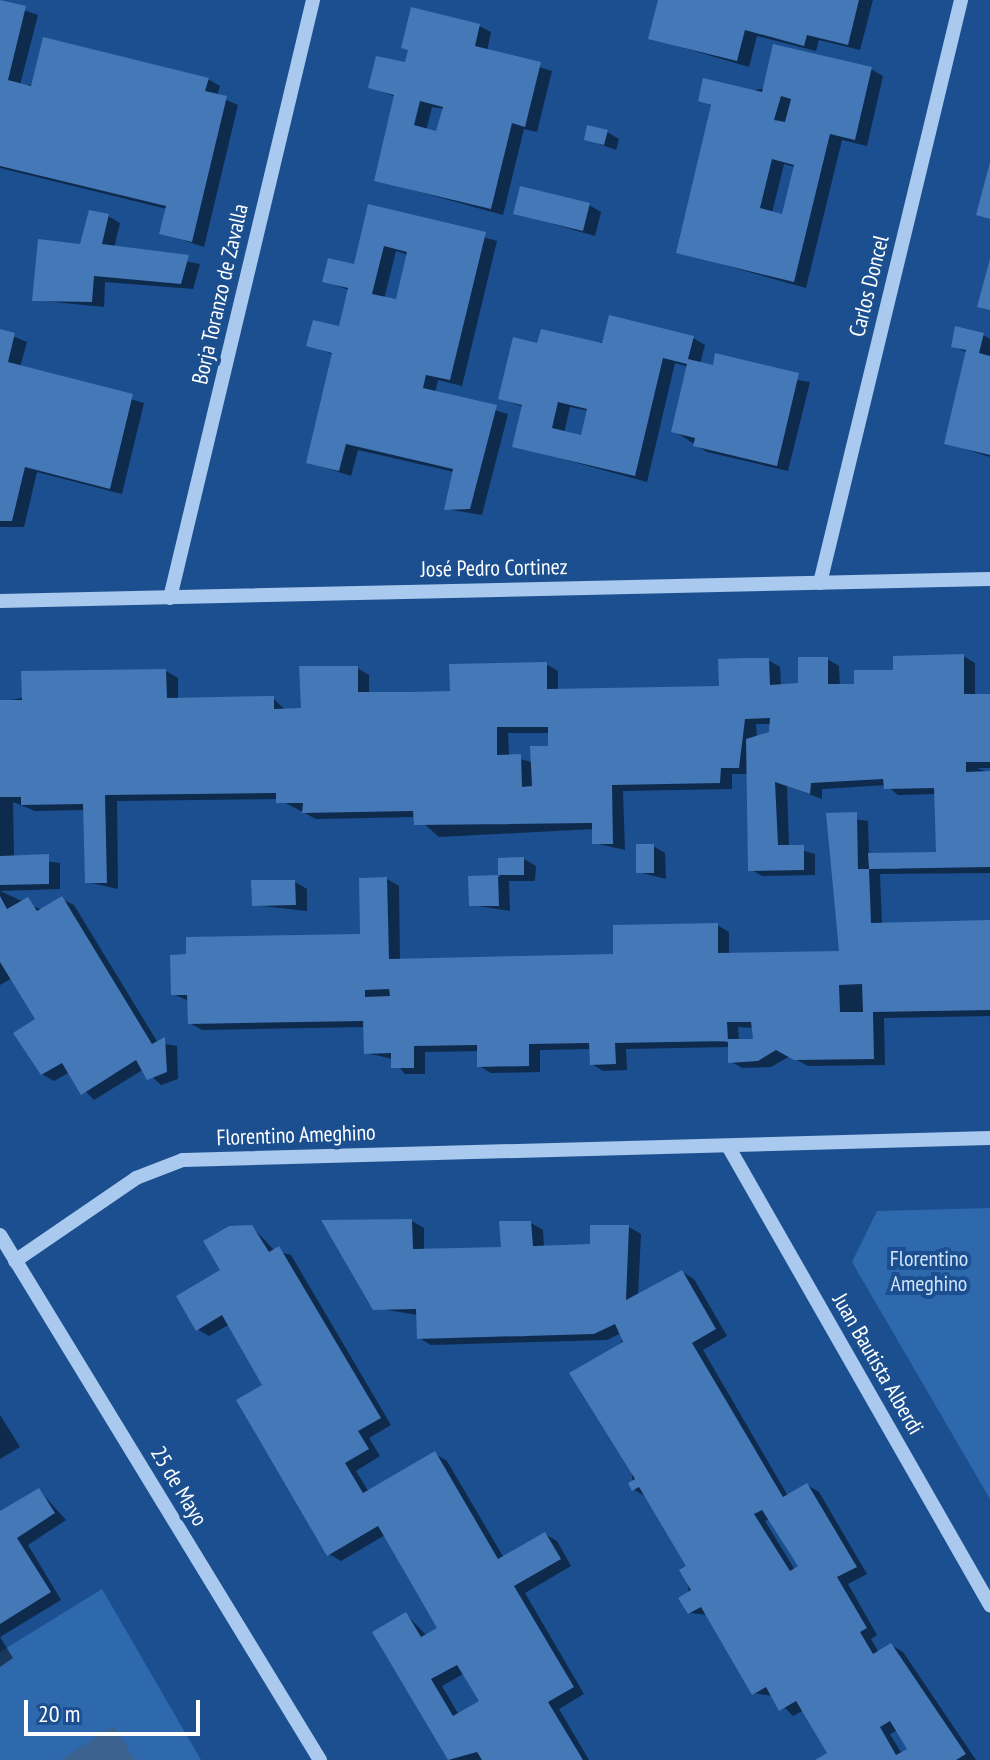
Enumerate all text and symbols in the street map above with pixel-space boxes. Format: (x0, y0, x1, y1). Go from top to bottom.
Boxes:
street label: Borja Toranzo de Zavalla (186, 201, 254, 387)
street label: Carlos Doncel (844, 232, 894, 340)
street label: José Pedro Cortinez (420, 554, 568, 582)
street label: Florentino Ameghino (216, 1119, 376, 1151)
park label: Florentino Ameghino (890, 1245, 968, 1296)
street label: Juan Bautista Alberdi (827, 1289, 929, 1439)
street label: 25 de Mayo (145, 1441, 213, 1531)
scale bar (28, 1684, 204, 1734)
text: 20 m (38, 1698, 80, 1729)

